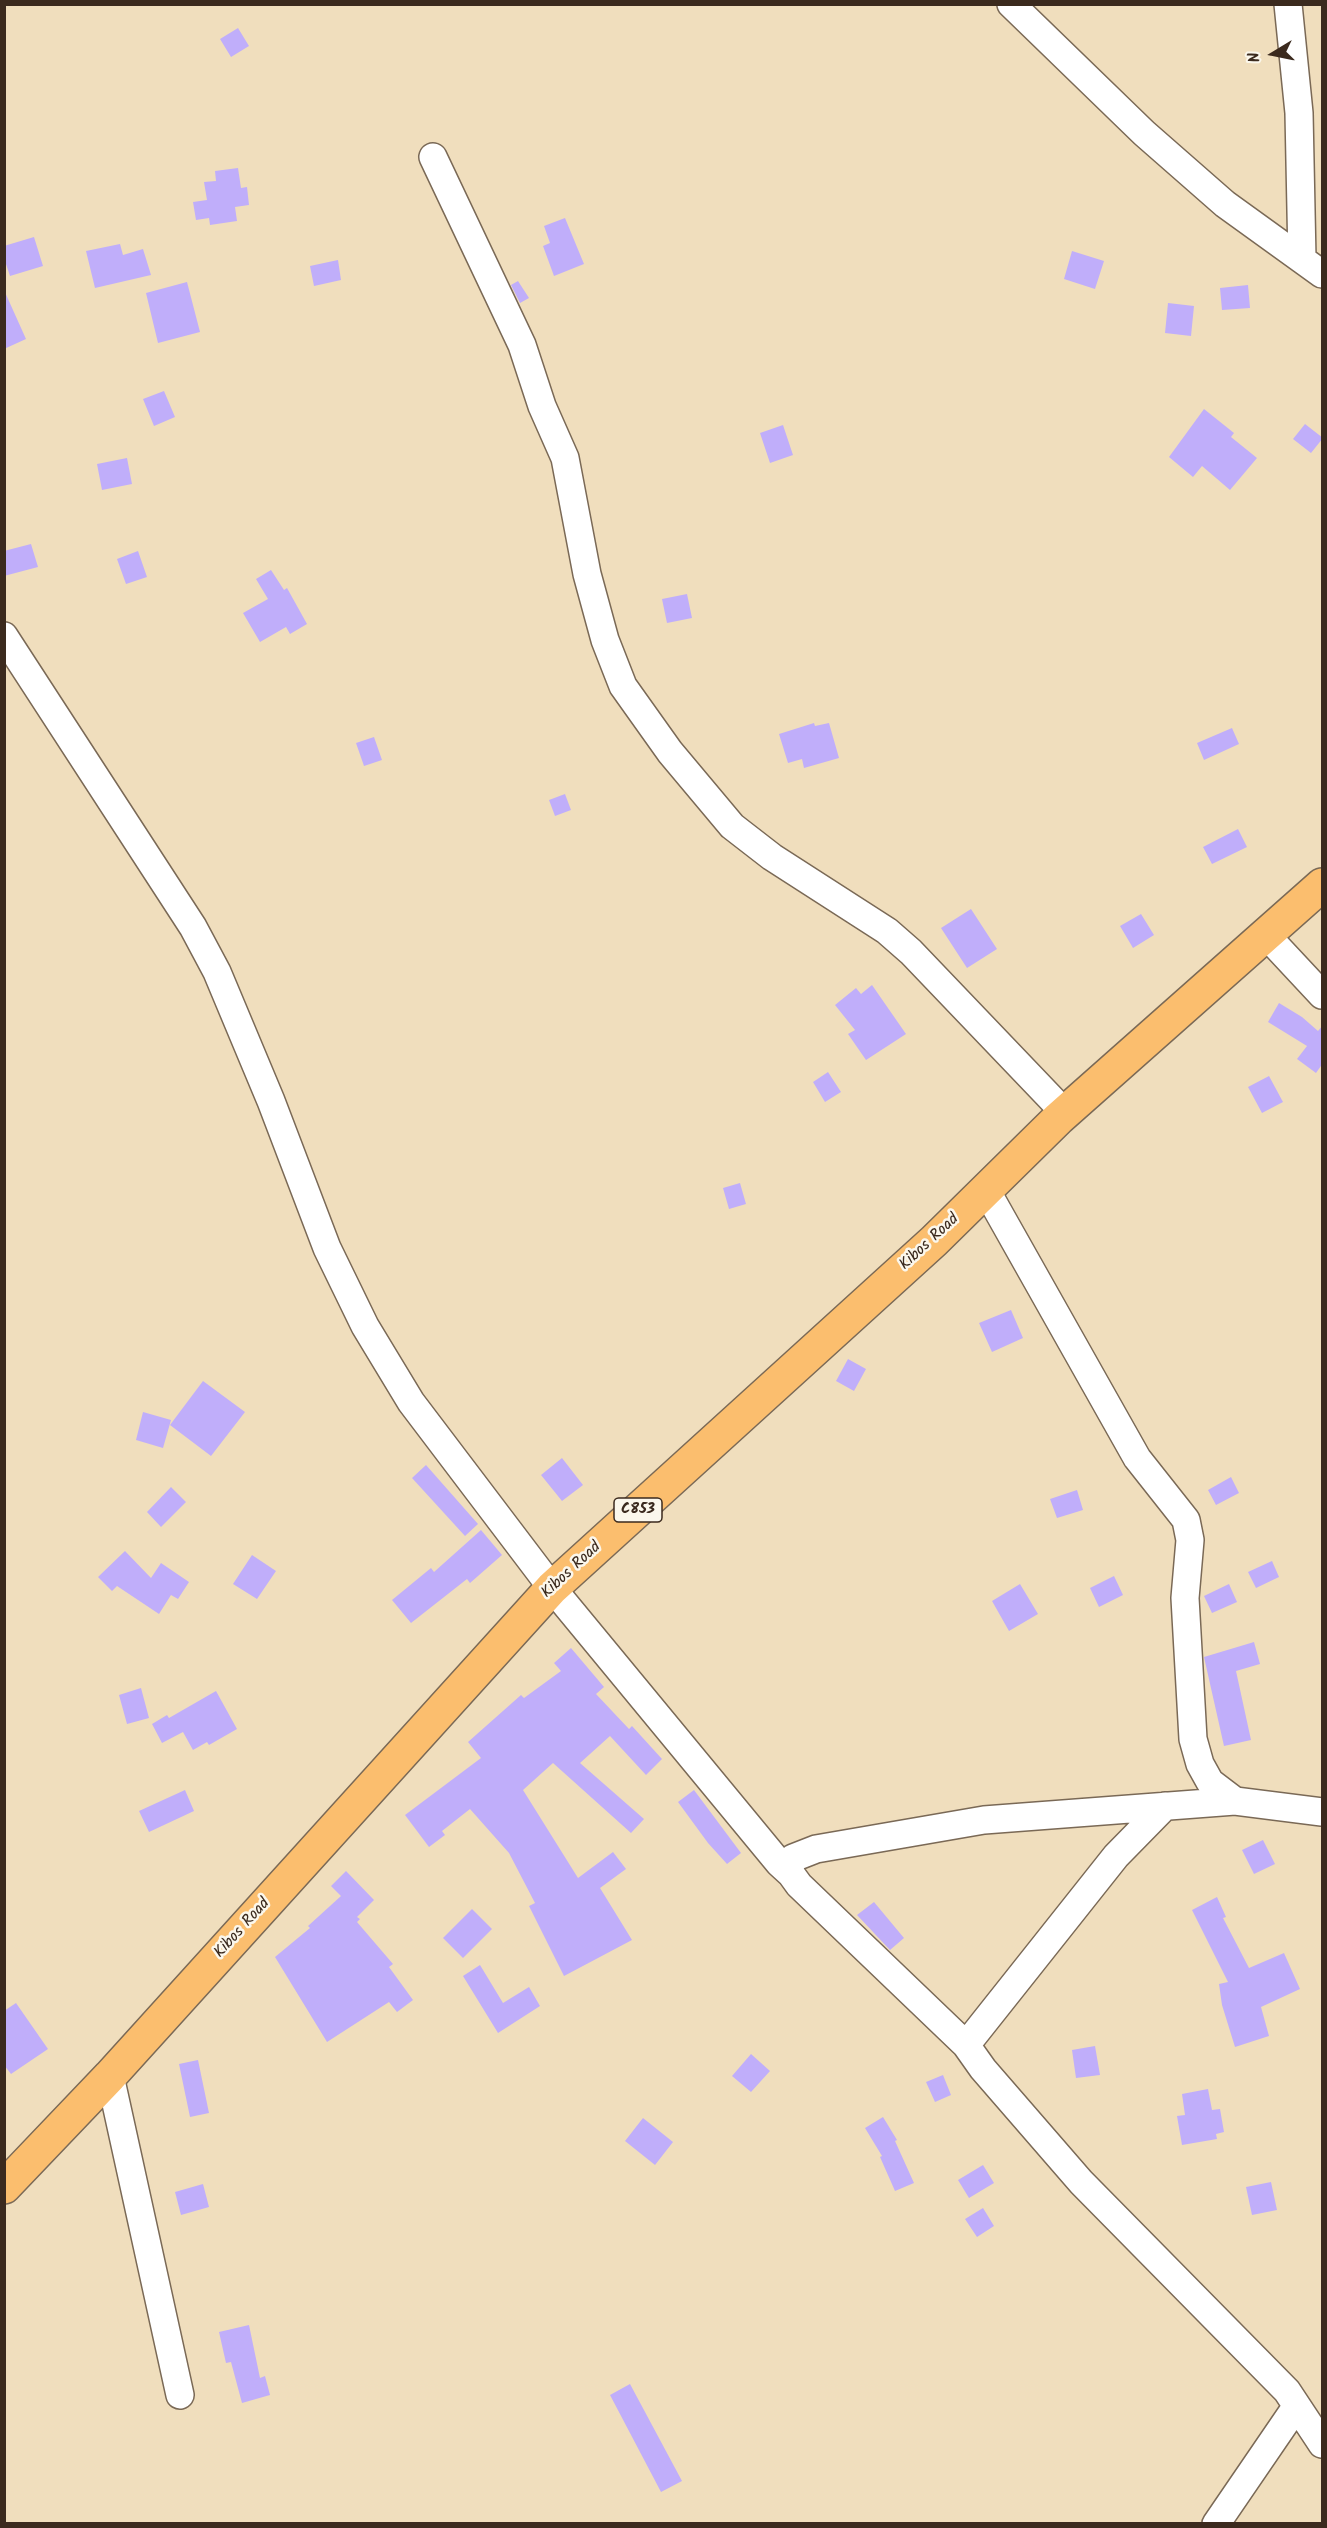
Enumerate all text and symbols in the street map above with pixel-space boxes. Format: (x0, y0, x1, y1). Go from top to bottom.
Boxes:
north arrow (1243, 24, 1303, 84)
text: N (1242, 50, 1268, 64)
street label: Kibos Road (896, 1211, 964, 1275)
road number: C853 (614, 1498, 662, 1522)
street label: Kibos Road (538, 1539, 606, 1603)
street label: Kibos Road (211, 1895, 275, 1963)

